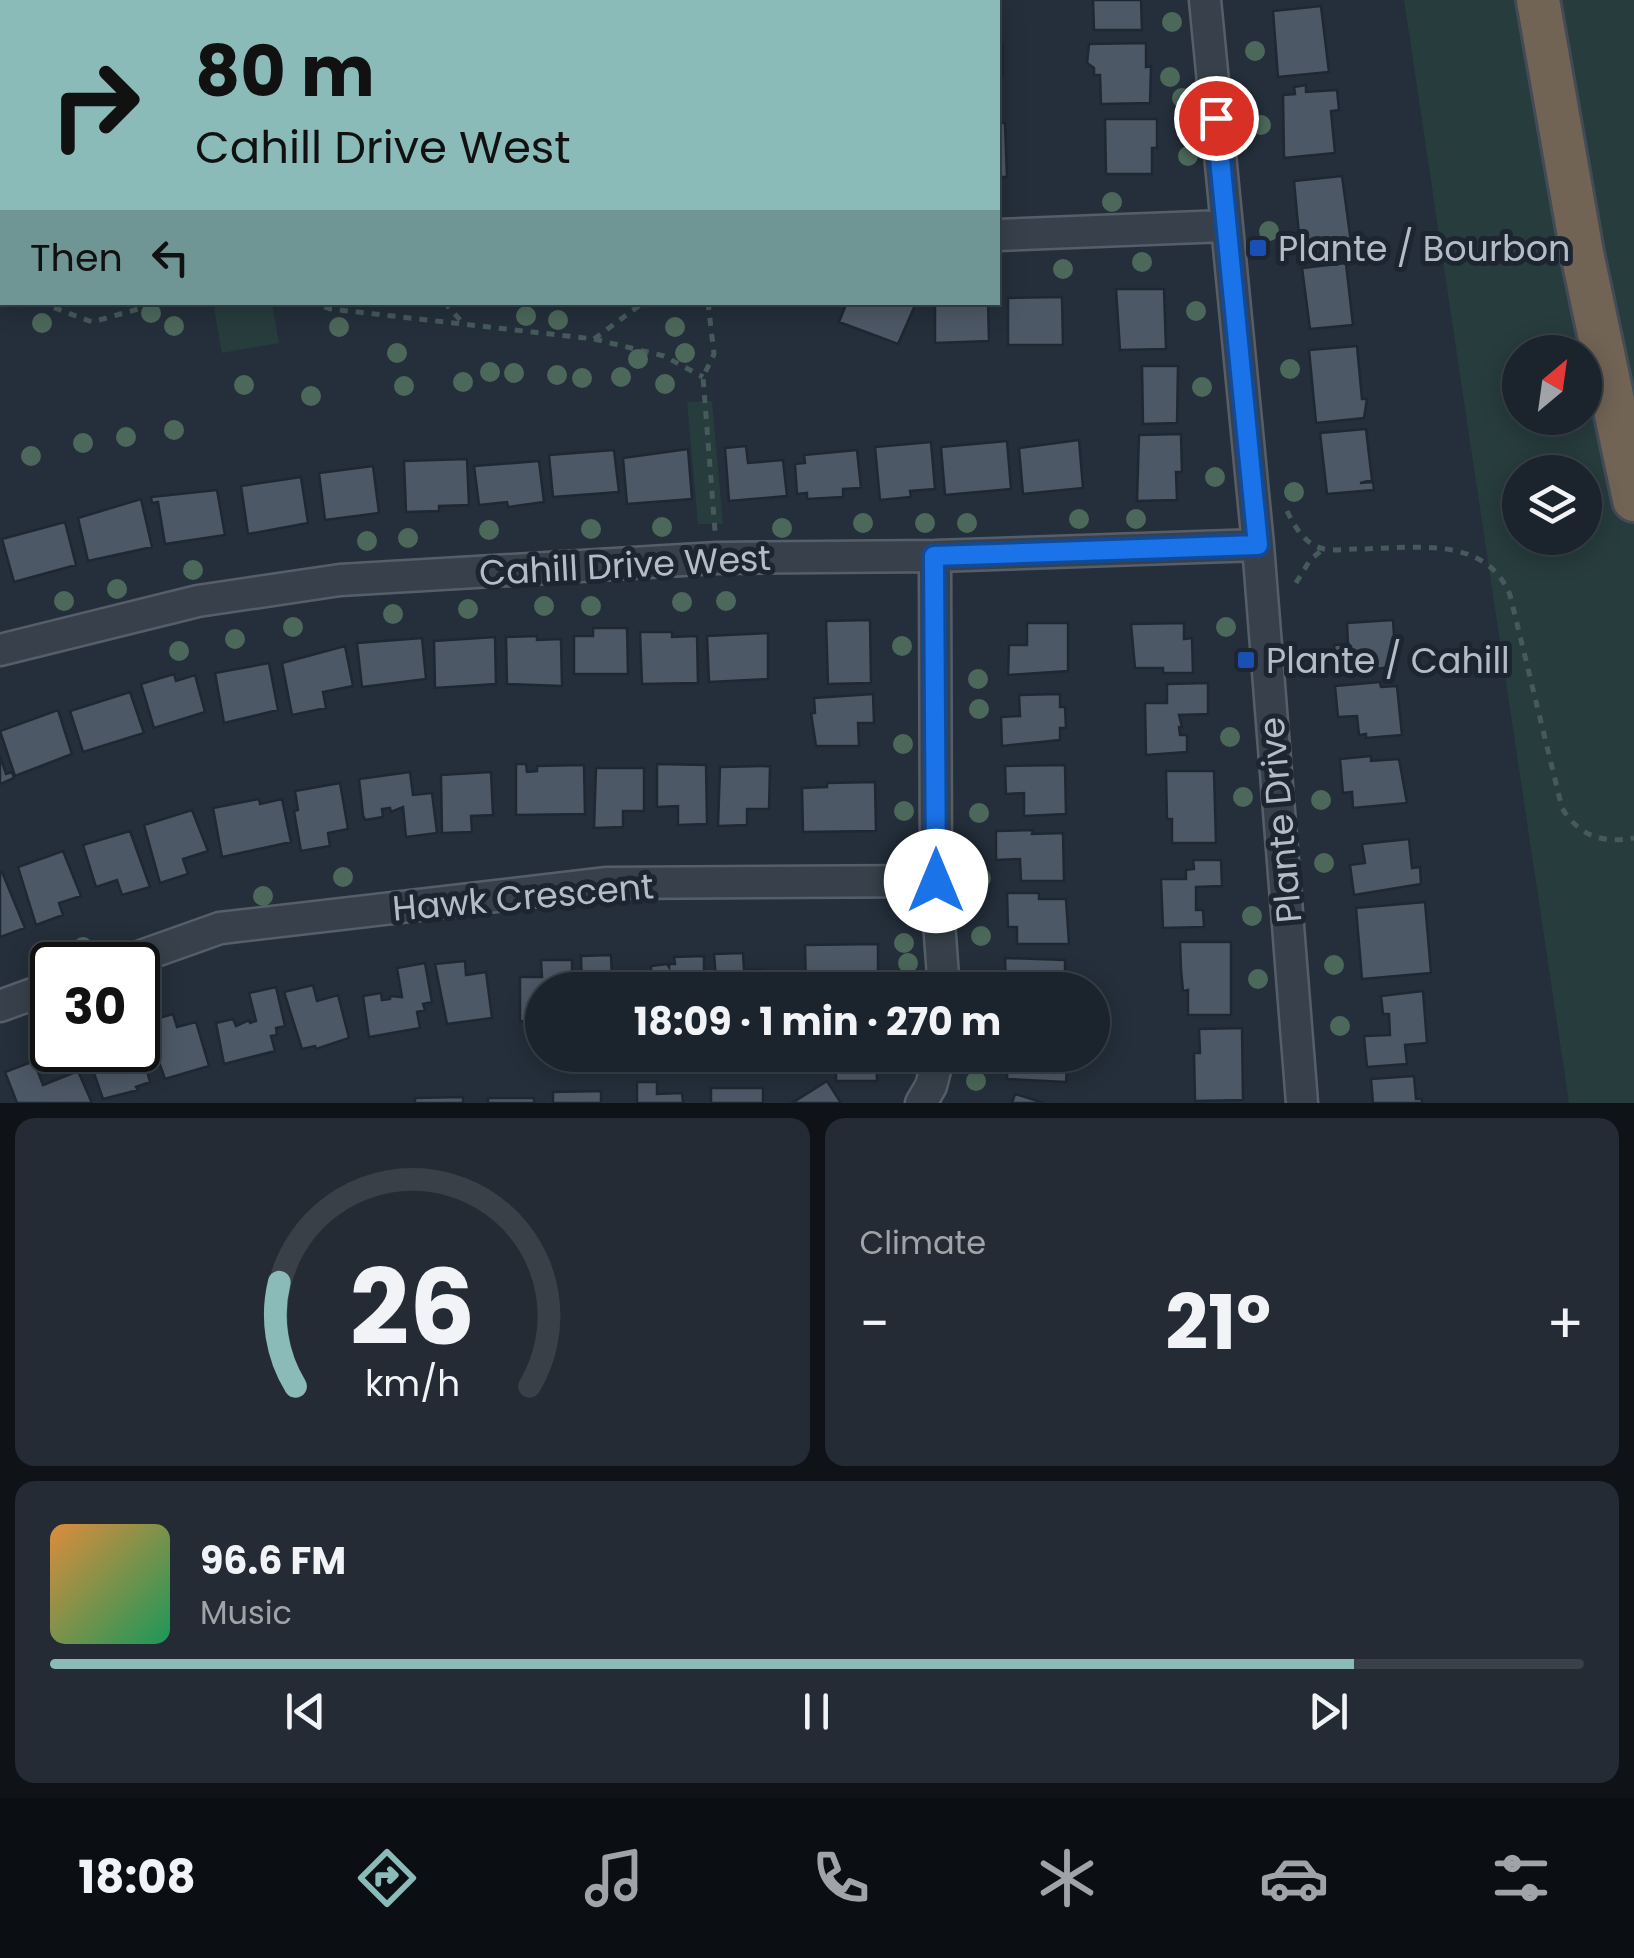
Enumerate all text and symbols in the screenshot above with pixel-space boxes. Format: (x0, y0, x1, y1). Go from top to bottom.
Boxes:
text: 80 m (195, 22, 375, 121)
icon: right (30, 40, 160, 170)
pin (1174, 76, 1259, 161)
icon: arrive (1189, 91, 1244, 146)
text: Cahill Drive West (195, 116, 571, 179)
place label: Plante / Bourbon (1278, 224, 1571, 273)
icon: left (143, 230, 198, 285)
text: Then (30, 231, 123, 284)
marker: Plante / Bourbon (1247, 237, 1269, 259)
north arrow (1502, 335, 1602, 435)
map controls (1502, 335, 1602, 555)
button: layers (1502, 455, 1602, 555)
street label: Cahill Drive West (478, 533, 772, 597)
place label: Plante / Cahill (1266, 636, 1510, 685)
marker: Plante / Cahill (1235, 649, 1257, 671)
street label: Plante Drive (1247, 715, 1313, 925)
position arrow (884, 829, 988, 933)
street label: Hawk Crescent (390, 861, 656, 933)
speed limit sign: 30 (30, 942, 160, 1072)
text: 18:09 · 1 min · 270 m (634, 995, 1001, 1048)
text: Climate (860, 1220, 986, 1265)
text: 26 (349, 1235, 475, 1380)
text: 21° (1165, 1270, 1271, 1375)
text: − (860, 1285, 890, 1362)
text: + (1546, 1285, 1584, 1362)
text: km/h (365, 1358, 460, 1409)
text: 96.6 FM (200, 1534, 346, 1587)
text: Music (200, 1590, 292, 1635)
icon: previous (278, 1684, 333, 1739)
icon: pause (789, 1684, 844, 1739)
icon: next (1301, 1684, 1356, 1739)
icon: directions (352, 1843, 422, 1913)
icon: music (579, 1843, 649, 1913)
icon: phone (806, 1843, 876, 1913)
icon: climate (1032, 1843, 1102, 1913)
icon: car (1259, 1843, 1329, 1913)
icon: filters (1486, 1843, 1556, 1913)
text: 18:08 (78, 1846, 196, 1909)

